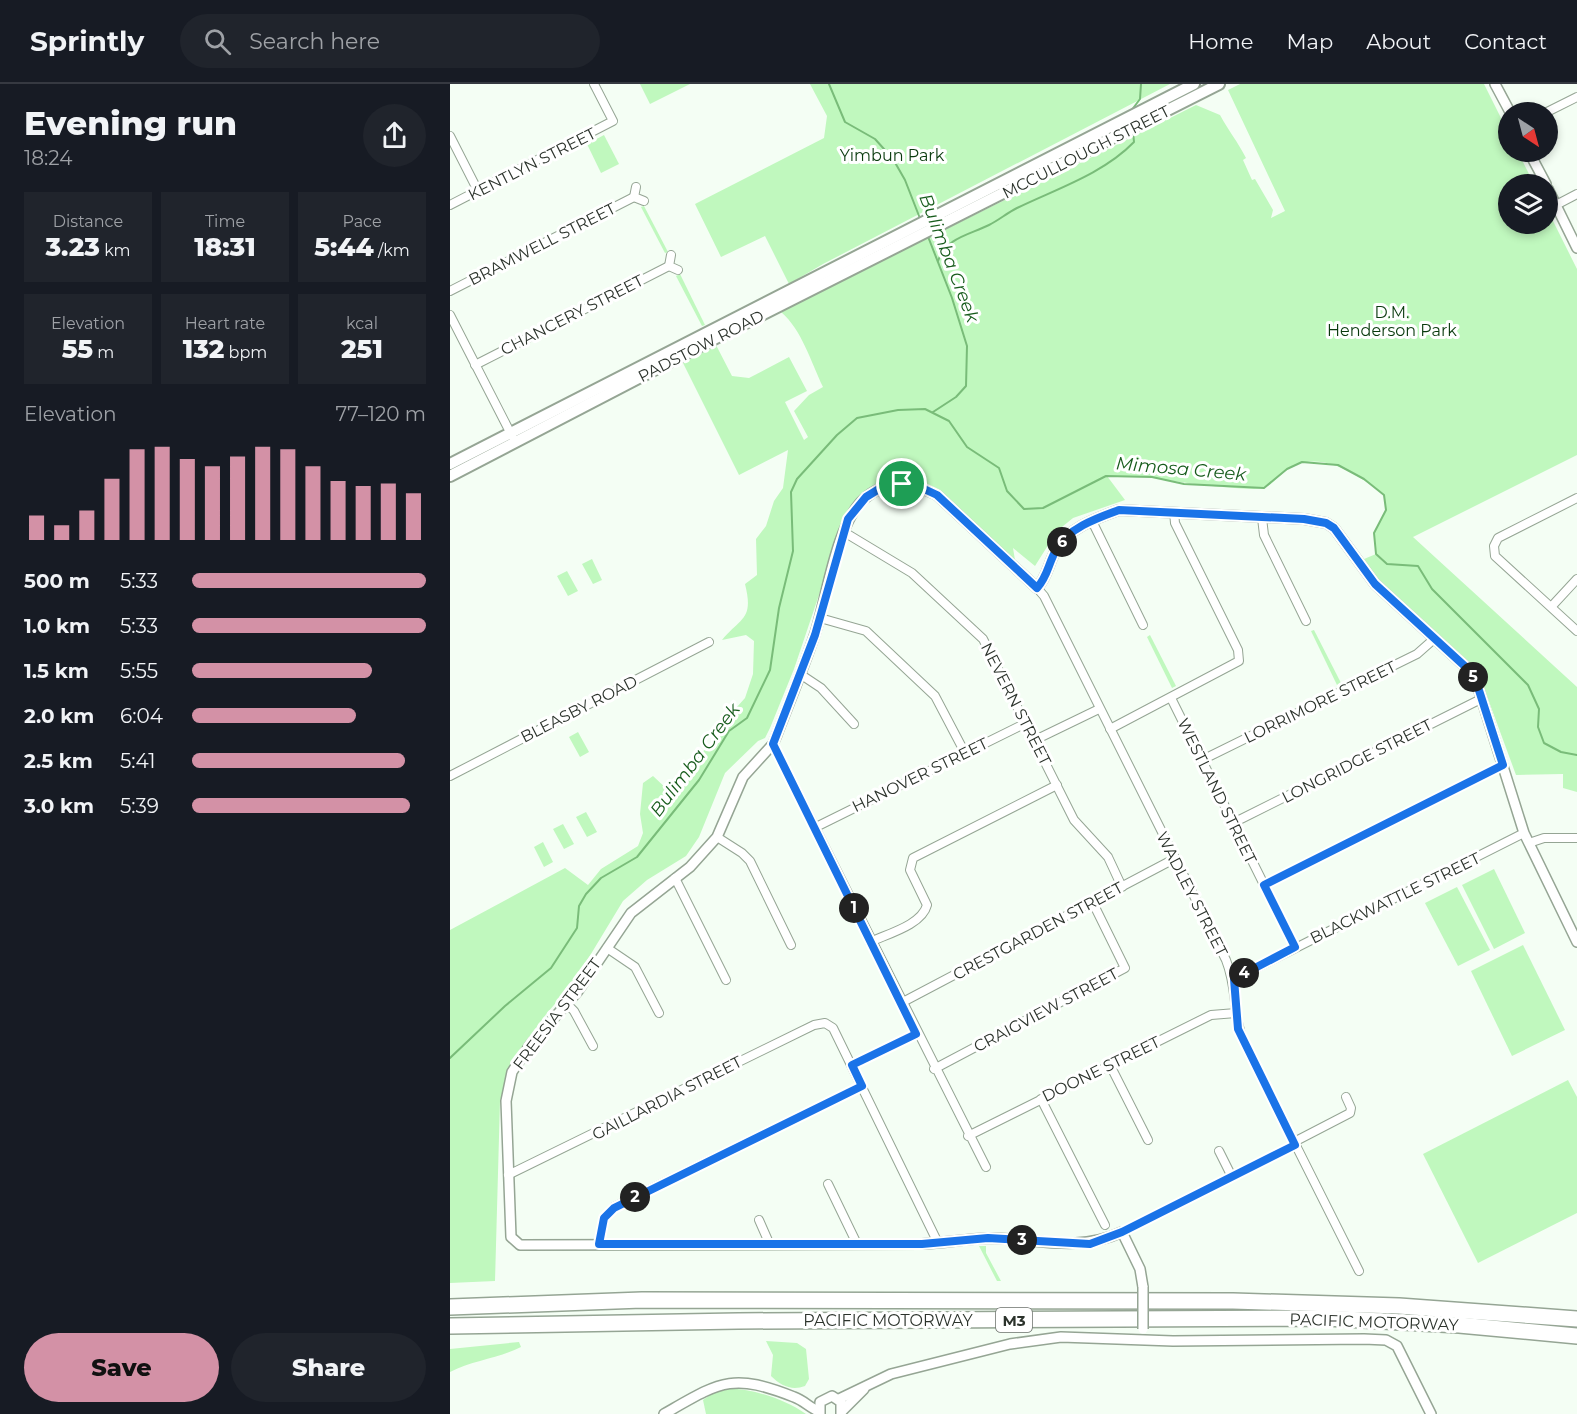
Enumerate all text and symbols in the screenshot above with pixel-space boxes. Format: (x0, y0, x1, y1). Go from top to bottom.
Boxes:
search box (180, 14, 600, 68)
text: Sprintly (30, 24, 144, 58)
icon: search (201, 25, 234, 58)
text: Search here (249, 28, 380, 55)
text: Home (1188, 29, 1253, 54)
text: Map (1286, 29, 1333, 54)
text: About (1366, 29, 1431, 54)
text: Contact (1464, 29, 1547, 54)
street label: MCCULLOUGH STREET (999, 101, 1174, 203)
north arrow (1498, 102, 1558, 162)
map controls (1498, 102, 1558, 234)
text: Evening run (24, 103, 237, 143)
button: share (363, 104, 426, 167)
street label: KENTLYN STREET (465, 123, 600, 204)
text: 18:24 (24, 146, 72, 170)
park label: Yimbun Park (840, 146, 945, 165)
button: layers (1498, 174, 1558, 234)
water label: Bulimba Creek (914, 191, 984, 327)
street label: BRAMWELL STREET (465, 198, 619, 289)
text: Distance (53, 212, 123, 231)
text: Time (205, 212, 245, 231)
text: Pace (342, 212, 382, 231)
text: 3.23 (45, 231, 100, 263)
text: 18:31 (194, 231, 256, 263)
text: 5:44 (314, 231, 374, 263)
text: km (100, 241, 131, 260)
text: /km (374, 241, 410, 260)
street label: CHANCERY STREET (497, 270, 647, 359)
park label: D.M. Henderson Park (1327, 303, 1457, 340)
street label: PADSTOW ROAD (635, 306, 767, 386)
text: Elevation (51, 314, 125, 333)
text: Heart rate (185, 314, 265, 333)
text: kcal (346, 314, 378, 333)
text: 55 (62, 333, 93, 365)
text: 132 (183, 333, 224, 365)
text: 251 (341, 333, 383, 365)
text: m (93, 343, 114, 362)
text: bpm (224, 343, 267, 362)
text: Elevation (24, 402, 116, 426)
text: 77–120 m (336, 402, 426, 426)
water label: Mimosa Creek (1115, 452, 1248, 486)
pin (876, 458, 927, 509)
icon: arrive (885, 467, 918, 500)
pin: 6 (1047, 527, 1077, 557)
text: 6 (1057, 532, 1067, 551)
text: 500 m (24, 569, 90, 593)
text: 5:33 (120, 569, 158, 593)
text: 1.0 km (24, 614, 90, 638)
text: 5:33 (120, 614, 158, 638)
street label: NEVERN STREET (977, 640, 1055, 769)
street label: LORRIMORE STREET (1241, 657, 1400, 747)
text: 1.5 km (24, 659, 89, 683)
text: 5:55 (120, 659, 158, 683)
pin: 5 (1458, 662, 1488, 692)
text: 5 (1468, 667, 1478, 686)
street label: BLEASBY ROAD (517, 671, 641, 747)
water label: Bulimba Creek (645, 698, 745, 821)
text: 2.0 km (24, 704, 94, 728)
text: 6:04 (120, 704, 163, 728)
street label: WESTLAND STREET (1174, 715, 1261, 868)
street label: LONGRIDGE STREET (1279, 715, 1436, 807)
street label: HANOVER STREET (849, 733, 992, 816)
text: 2.5 km (24, 749, 93, 773)
text: 5:41 (120, 749, 156, 773)
text: 3.0 km (24, 794, 94, 818)
text: 5:39 (120, 794, 159, 818)
street label: WADLEY STREET (1152, 829, 1232, 960)
street label: BLACKWATTLE STREET (1307, 848, 1484, 947)
street label: CRESTGARDEN STREET (950, 878, 1127, 984)
pin: 1 (839, 893, 869, 923)
text: 1 (851, 898, 857, 917)
street label: FREESIA STREET (509, 954, 606, 1073)
pin: 4 (1229, 958, 1259, 988)
street label: CRAIGVIEW STREET (971, 963, 1122, 1056)
text: 4 (1238, 963, 1250, 982)
street label: DOONE STREET (1039, 1032, 1164, 1106)
street label: GAILLARDIA STREET (589, 1052, 746, 1144)
pin: 2 (620, 1182, 650, 1212)
text: 2 (630, 1187, 640, 1206)
pin: 3 (1007, 1225, 1037, 1255)
text: 3 (1017, 1230, 1027, 1249)
road number: M3 (996, 1308, 1032, 1332)
street label: PACIFIC MOTORWAY (1289, 1310, 1460, 1334)
street label: PACIFIC MOTORWAY (803, 1311, 974, 1330)
button: Save (24, 1333, 219, 1402)
button: Share (231, 1333, 426, 1402)

